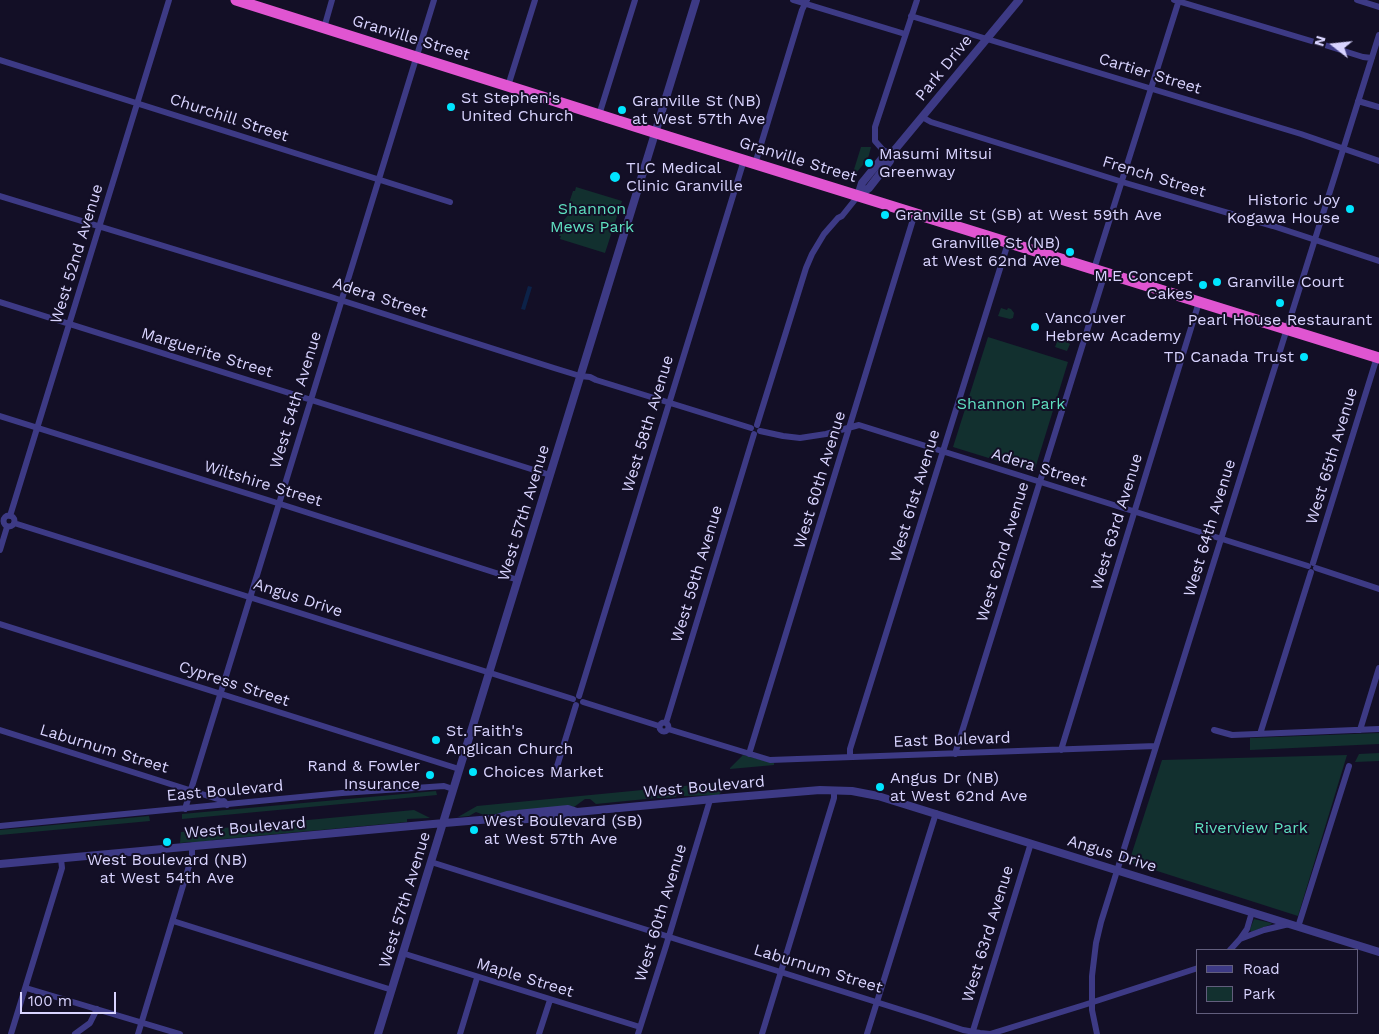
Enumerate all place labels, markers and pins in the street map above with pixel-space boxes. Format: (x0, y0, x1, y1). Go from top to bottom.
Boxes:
place label: St Stephen's United Church (461, 88, 574, 126)
place label: Granville St (NB) at West 57th Ave (632, 91, 765, 129)
marker: St Stephen's United Church (445, 101, 457, 113)
marker: Granville St (NB) at West 57th Ave (616, 104, 628, 116)
place label: Masumi Mitsui Greenway (879, 144, 992, 182)
marker: Masumi Mitsui Greenway (863, 157, 875, 169)
place label: TLC Medical Clinic Granville (626, 158, 743, 196)
marker: TLC Medical Clinic Granville (608, 170, 622, 184)
place label: Historic Joy Kogawa House (1227, 190, 1340, 228)
marker: Historic Joy Kogawa House (1344, 203, 1356, 215)
place label: Granville St (SB) at West 59th Ave (895, 205, 1162, 225)
marker: Granville St (SB) at West 59th Ave (879, 209, 891, 221)
place label: Granville St (NB) at West 62nd Ave (922, 233, 1060, 271)
marker: Granville St (NB) at West 62nd Ave (1064, 246, 1076, 258)
place label: M.E Concept Cakes (1094, 266, 1193, 304)
place label: Granville Court (1227, 272, 1344, 292)
marker: Granville Court (1211, 276, 1223, 288)
marker: M.E Concept Cakes (1197, 279, 1209, 291)
marker: Pearl House Restaurant (1274, 297, 1286, 309)
place label: Vancouver Hebrew Academy (1045, 308, 1181, 346)
place label: Pearl House Restaurant (1188, 310, 1372, 330)
marker: Vancouver Hebrew Academy (1029, 321, 1041, 333)
place label: TD Canada Trust (1164, 347, 1294, 367)
marker: TD Canada Trust (1298, 351, 1310, 363)
place label: St. Faith's Anglican Church (446, 721, 573, 759)
marker: St. Faith's Anglican Church (430, 734, 442, 746)
place label: Rand & Fowler Insurance (307, 756, 420, 794)
place label: Choices Market (483, 762, 603, 782)
marker: Choices Market (467, 766, 479, 778)
place label: Angus Dr (NB) at West 62nd Ave (890, 768, 1028, 806)
marker: Rand & Fowler Insurance (424, 769, 436, 781)
marker: Angus Dr (NB) at West 62nd Ave (874, 781, 886, 793)
place label: West Boulevard (SB) at West 57th Ave (484, 811, 642, 849)
marker: West Boulevard (SB) at West 57th Ave (468, 824, 480, 836)
marker: West Boulevard (NB) at West 54th Ave (161, 836, 173, 848)
place label: West Boulevard (NB) at West 54th Ave (87, 850, 247, 888)

